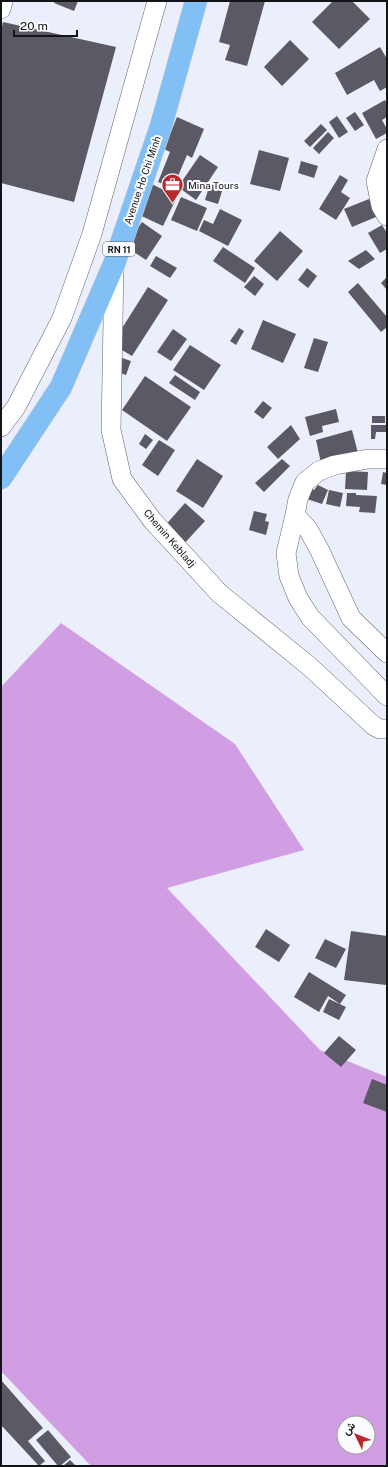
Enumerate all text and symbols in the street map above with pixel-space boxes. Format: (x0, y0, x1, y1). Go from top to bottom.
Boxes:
scale bar (14, 12, 77, 38)
text: 20 m (20, 19, 48, 33)
street label: Avenue Ho Chi Minh (121, 134, 163, 226)
office icon: Mina Tours (159, 172, 185, 205)
place label: Mina Tours (188, 179, 239, 191)
road number: RN 11 (103, 242, 135, 256)
street label: Chemin Kebladj (142, 507, 198, 569)
north arrow (336, 1415, 376, 1455)
text: ش (340, 1419, 358, 1438)

